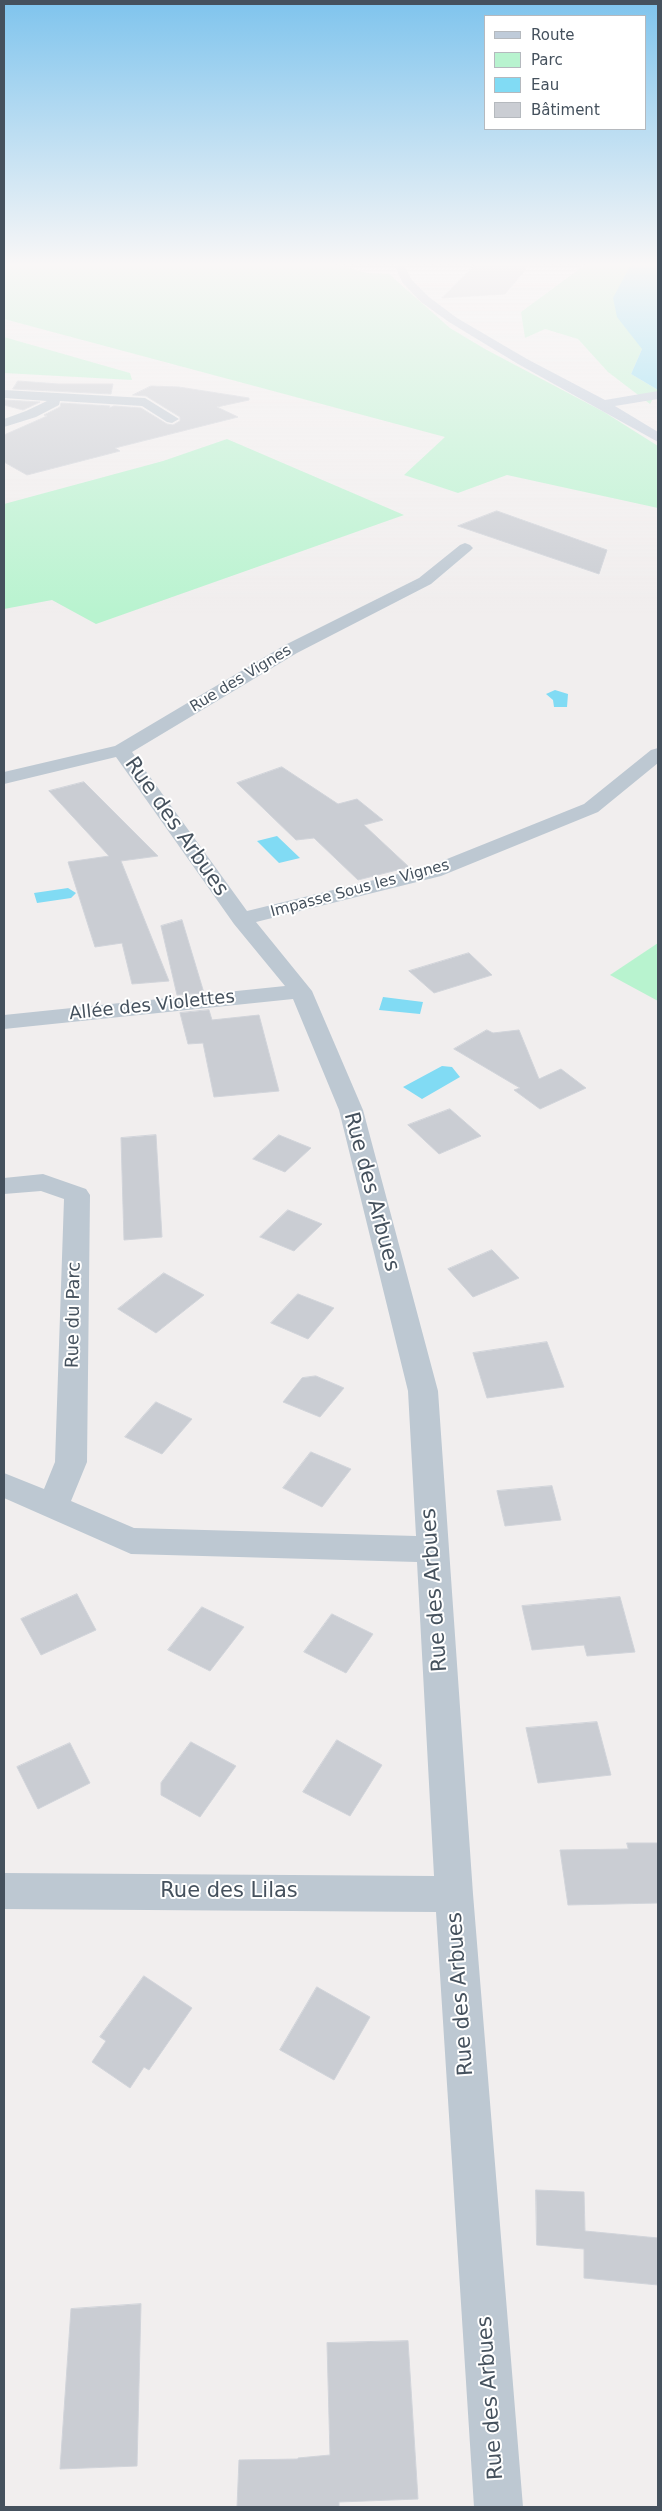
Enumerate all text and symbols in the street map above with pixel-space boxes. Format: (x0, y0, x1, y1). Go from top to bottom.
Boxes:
legend (484, 15, 647, 130)
text: Route (531, 26, 575, 44)
text: Parc (531, 51, 563, 69)
text: Eau (531, 76, 559, 94)
text: Bâtiment (531, 101, 600, 119)
street label: Rue des Vignes (187, 642, 295, 716)
street label: Rue des Arbues (119, 753, 233, 901)
street label: Impasse Sous les Vignes (269, 856, 451, 922)
street label: Allée des Violettes (68, 987, 236, 1025)
street label: Rue des Arbues (338, 1110, 404, 1274)
street label: Rue du Parc (62, 1262, 86, 1368)
street label: Rue des Arbues (417, 1507, 453, 1673)
street label: Rue des Lilas (160, 1879, 298, 1905)
street label: Rue des Arbues (443, 1911, 479, 2077)
street label: Rue des Arbues (473, 2315, 509, 2481)

